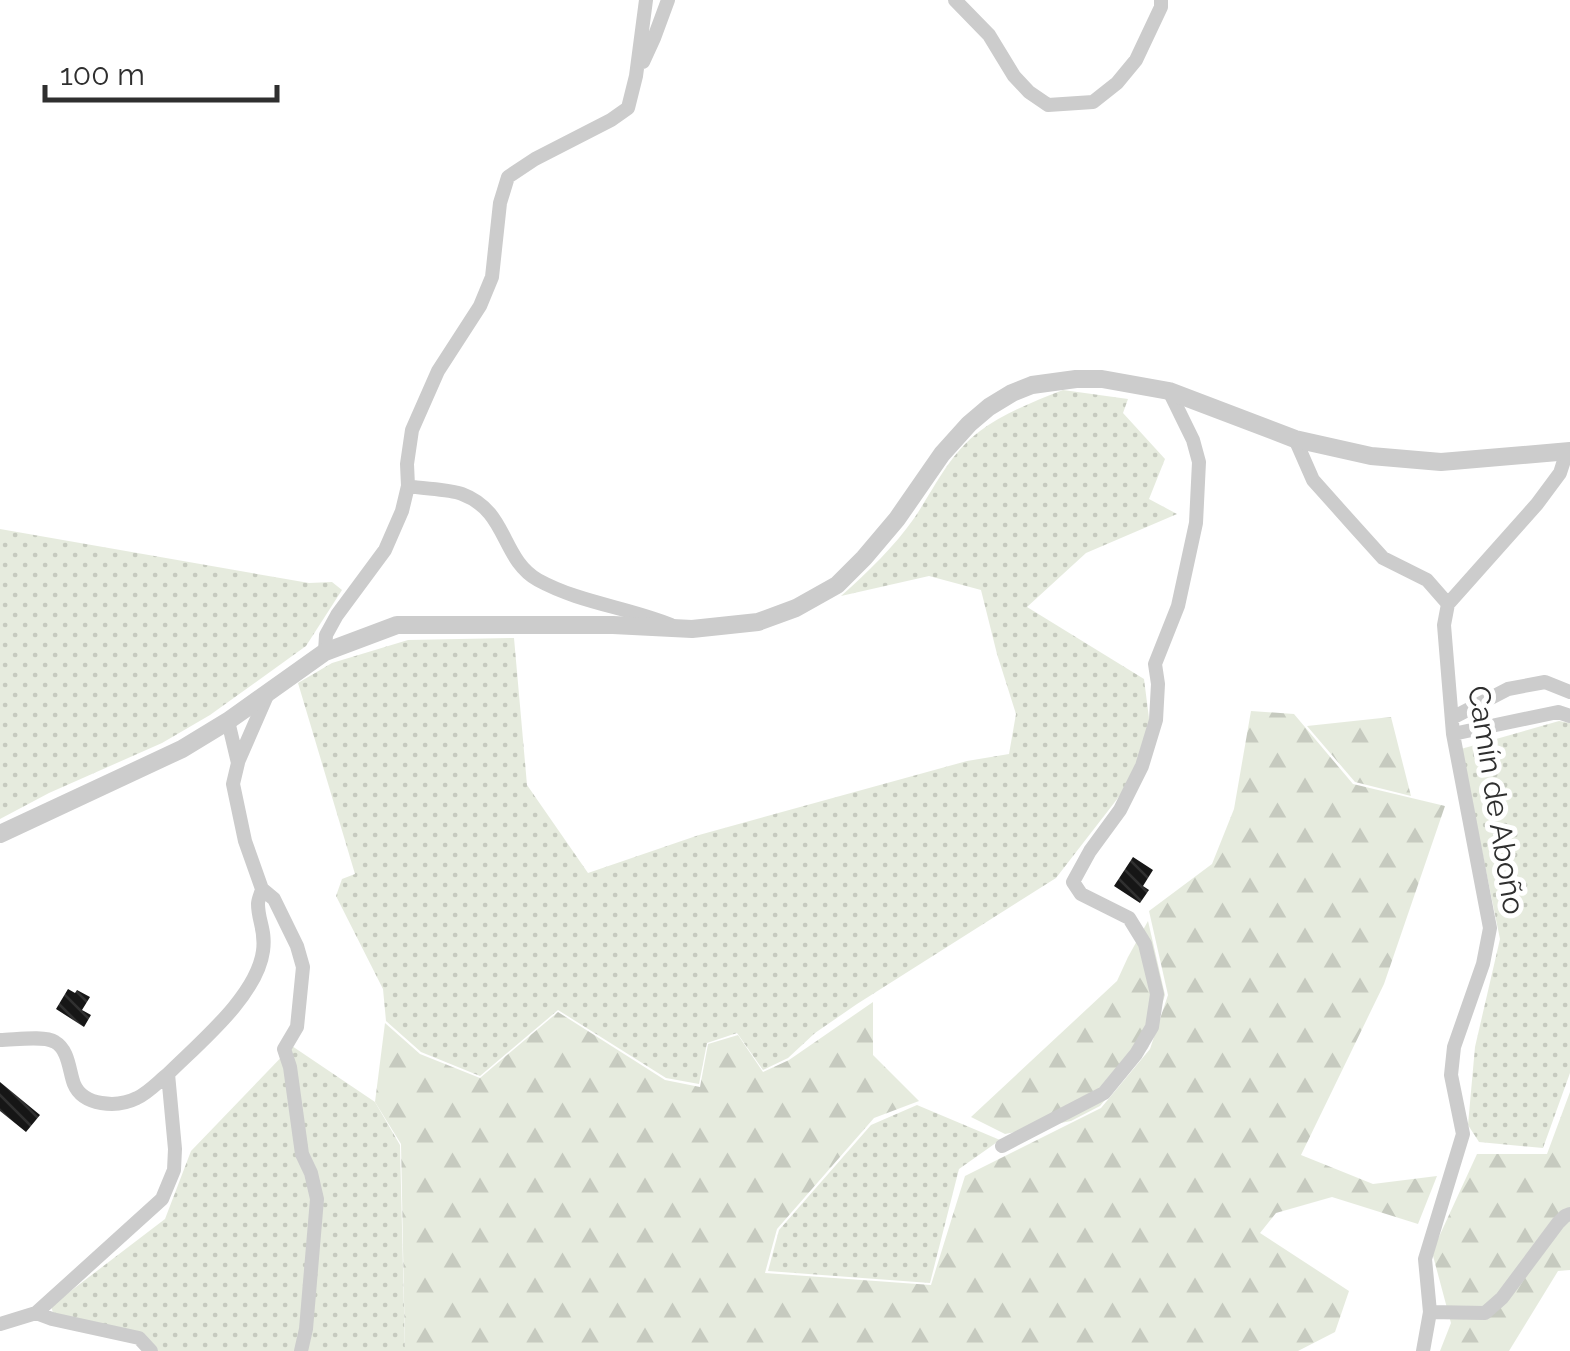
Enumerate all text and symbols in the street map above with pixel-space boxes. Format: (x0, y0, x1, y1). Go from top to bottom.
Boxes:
scale bar (45, 40, 278, 102)
text: 100 m (60, 57, 145, 92)
street label: Camín de Aboño (1461, 683, 1532, 917)

